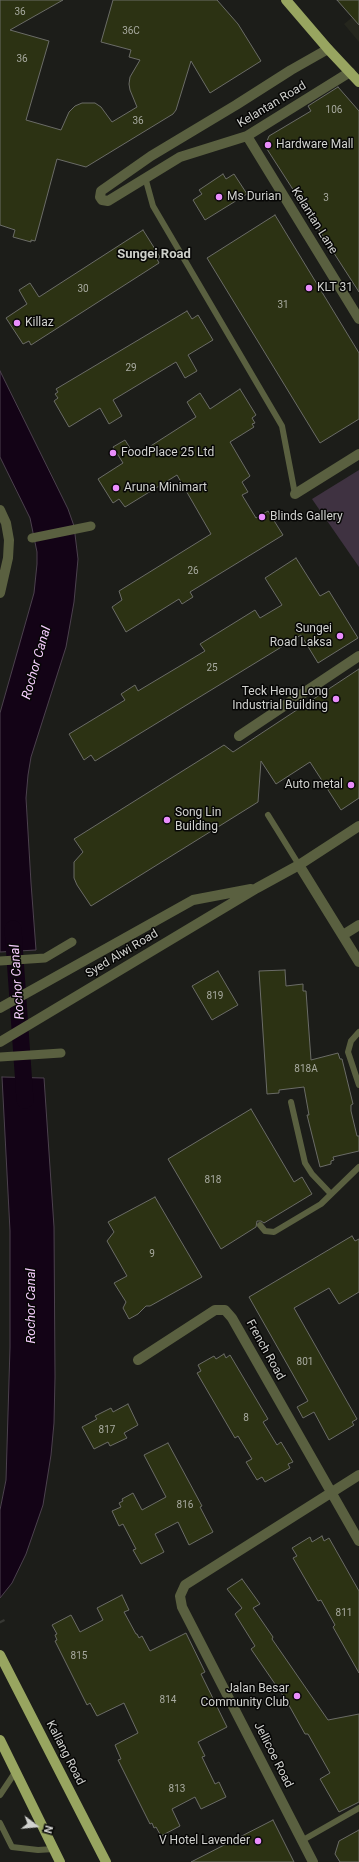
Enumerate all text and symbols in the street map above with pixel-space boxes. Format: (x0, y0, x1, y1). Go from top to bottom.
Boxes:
house number: 36 (14, 6, 26, 18)
house number: 36C (122, 25, 140, 37)
house number: 36 (16, 53, 28, 65)
street label: Kelantan Road (235, 79, 309, 131)
house number: 106 (326, 104, 342, 116)
house number: 36 (132, 115, 144, 127)
place label: Hardware Mall (276, 138, 353, 152)
marker: Hardware Mall (263, 140, 273, 150)
street label: Kelantan Lane (288, 185, 340, 257)
place label: Ms Durian (227, 190, 281, 204)
marker: Ms Durian (214, 192, 224, 202)
house number: 3 (323, 192, 329, 204)
district label: Sungei Road (117, 247, 191, 263)
place label: KLT 31 (317, 281, 353, 295)
house number: 30 (77, 283, 89, 295)
marker: KLT 31 (304, 283, 314, 293)
house number: 31 (277, 299, 289, 311)
place label: Killaz (25, 316, 54, 330)
marker: Killaz (12, 318, 22, 328)
house number: 29 (125, 362, 137, 374)
place label: FoodPlace 25 Ltd (121, 446, 214, 460)
marker: FoodPlace 25 Ltd (108, 448, 118, 458)
place label: Aruna Minimart (124, 481, 207, 495)
marker: Aruna Minimart (111, 483, 121, 493)
place label: Blinds Gallery (270, 510, 343, 524)
marker: Blinds Gallery (257, 512, 267, 522)
house number: 26 (187, 565, 199, 577)
place label: Sungei Road Laksa (270, 622, 332, 650)
water label: Rochor Canal (19, 625, 55, 701)
marker: Sungei Road Laksa (335, 631, 345, 641)
house number: 25 (206, 662, 218, 674)
place label: Teck Heng Long Industrial Building (232, 685, 328, 713)
marker: Teck Heng Long Industrial Building (331, 694, 341, 704)
place label: Auto metal (285, 778, 343, 792)
marker: Auto metal (346, 780, 356, 790)
place label: Song Lin Building (175, 806, 221, 834)
marker: Song Lin Building (162, 815, 172, 825)
street label: Syed Alwi Road (83, 927, 161, 981)
water label: Rochor Canal (8, 944, 28, 1020)
house number: 819 (207, 990, 223, 1002)
house number: 818A (294, 1063, 318, 1075)
house number: 818 (205, 1174, 221, 1186)
house number: 9 (149, 1248, 155, 1260)
water label: Rochor Canal (24, 1268, 40, 1344)
street label: French Road (243, 1317, 287, 1383)
house number: 801 (297, 1356, 313, 1368)
house number: 8 (243, 1412, 249, 1424)
house number: 817 (99, 1424, 115, 1436)
house number: 816 (177, 1499, 193, 1511)
house number: 811 (336, 1607, 352, 1619)
house number: 815 (71, 1650, 87, 1662)
place label: Jalan Besar Community Club (200, 1682, 289, 1710)
marker: Jalan Besar Community Club (292, 1691, 302, 1701)
house number: 814 (160, 1694, 176, 1706)
street label: Kallang Road (43, 1718, 87, 1788)
street label: Jellicoe Road (250, 1720, 296, 1790)
house number: 813 (169, 1783, 185, 1795)
north arrow (16, 1806, 56, 1846)
text: N (41, 1824, 55, 1835)
place label: V Hotel Lavender (159, 1834, 250, 1848)
marker: V Hotel Lavender (253, 1836, 263, 1846)

